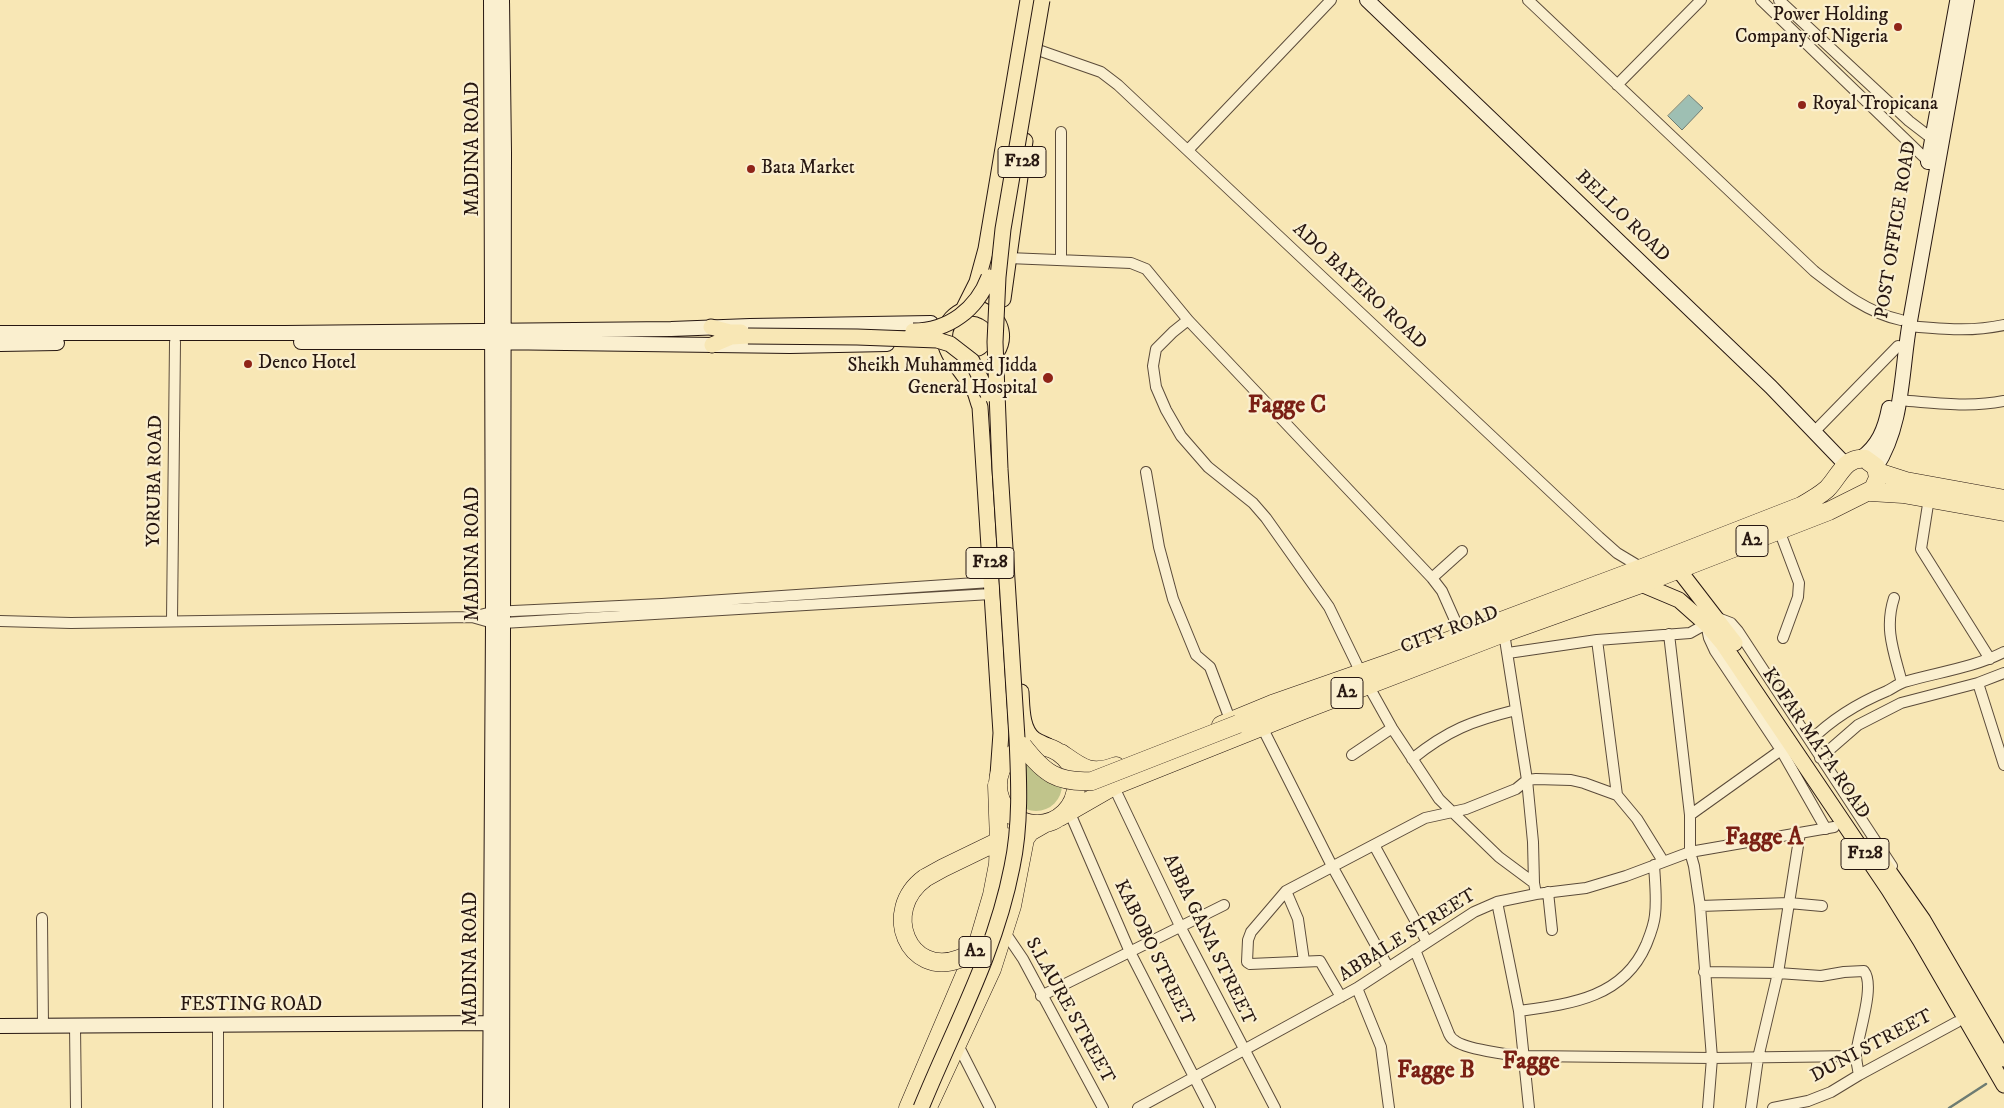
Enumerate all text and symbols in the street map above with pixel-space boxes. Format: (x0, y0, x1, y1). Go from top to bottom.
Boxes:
place label: Power Holding Company of Nigeria (1735, 5, 1888, 49)
marker: Power Holding Company of Nigeria (1892, 21, 1904, 33)
street label: MADINA ROAD (463, 82, 485, 216)
place label: Royal Tropicana (1812, 94, 1938, 116)
marker: Royal Tropicana (1796, 99, 1808, 111)
street label: POST OFFICE ROAD (1872, 140, 1922, 320)
road number: F128 (998, 146, 1046, 178)
place label: Bata Market (761, 158, 855, 180)
marker: Bata Market (745, 163, 757, 175)
street label: BELLO ROAD (1570, 166, 1674, 268)
street label: ADO BAYERO ROAD (1287, 219, 1431, 355)
place label: Denco Hotel (258, 353, 356, 375)
place label: Sheikh Muhammed Jidda General Hospital (848, 356, 1037, 400)
marker: Denco Hotel (242, 358, 254, 370)
marker: Sheikh Muhammed Jidda General Hospital (1041, 371, 1055, 385)
district label: Fagge C (1248, 393, 1326, 421)
street label: YORUBA ROAD (143, 415, 169, 547)
street label: MADINA ROAD (463, 487, 485, 621)
road number: A2 (1736, 526, 1768, 556)
road number: F128 (966, 548, 1014, 578)
street label: CITY ROAD (1398, 602, 1502, 660)
street label: KOFAR MATA ROAD (1756, 664, 1874, 824)
road number: A2 (1331, 678, 1363, 708)
district label: Fagge A (1725, 825, 1803, 853)
road number: F128 (1841, 839, 1889, 870)
street label: ABBA GANA STREET (1157, 851, 1259, 1029)
street label: KABOBO STREET (1108, 877, 1198, 1029)
street label: ABBALE STREET (1335, 885, 1481, 987)
street label: MADINA ROAD (461, 892, 483, 1026)
street label: S.LAURE STREET (1019, 934, 1119, 1088)
road number: A2 (959, 936, 991, 968)
street label: FESTING ROAD (180, 995, 322, 1017)
street label: DUNI STREET (1807, 1005, 1937, 1089)
district label: Fagge (1502, 1049, 1560, 1077)
district label: Fagge B (1397, 1058, 1475, 1086)

